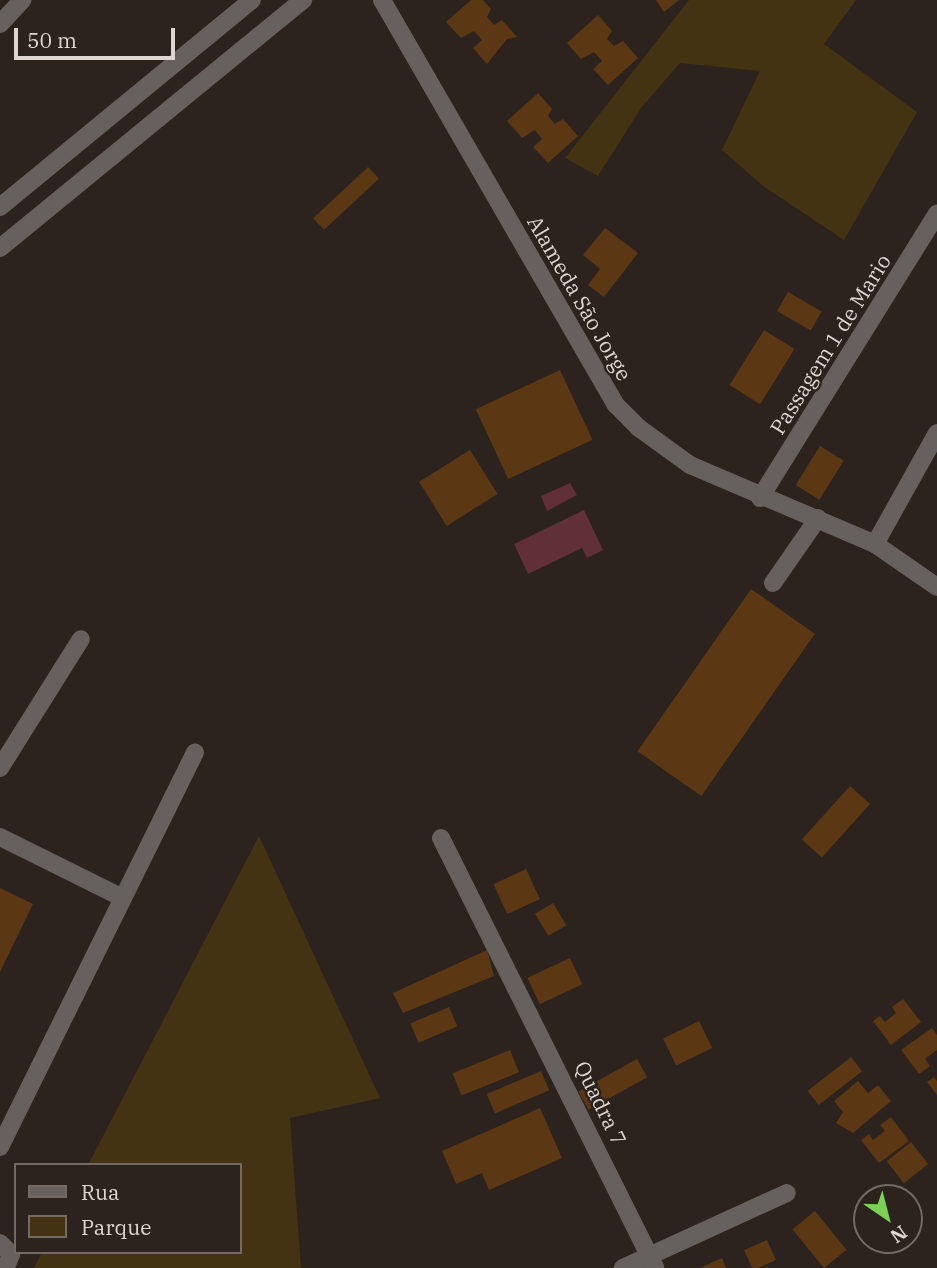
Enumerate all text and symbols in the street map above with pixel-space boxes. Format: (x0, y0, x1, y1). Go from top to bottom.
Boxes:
scale bar (18, 14, 178, 58)
text: 50 m (27, 26, 77, 54)
street label: Alameda São Jorge (523, 211, 637, 385)
street label: Passagem 1 de Mario (764, 249, 896, 439)
street label: Quadra 7 (570, 1057, 632, 1149)
legend (14, 1163, 242, 1254)
text: Rua (81, 1178, 119, 1206)
north arrow (853, 1184, 923, 1254)
text: Parque (81, 1213, 151, 1241)
text: N (886, 1220, 912, 1249)

